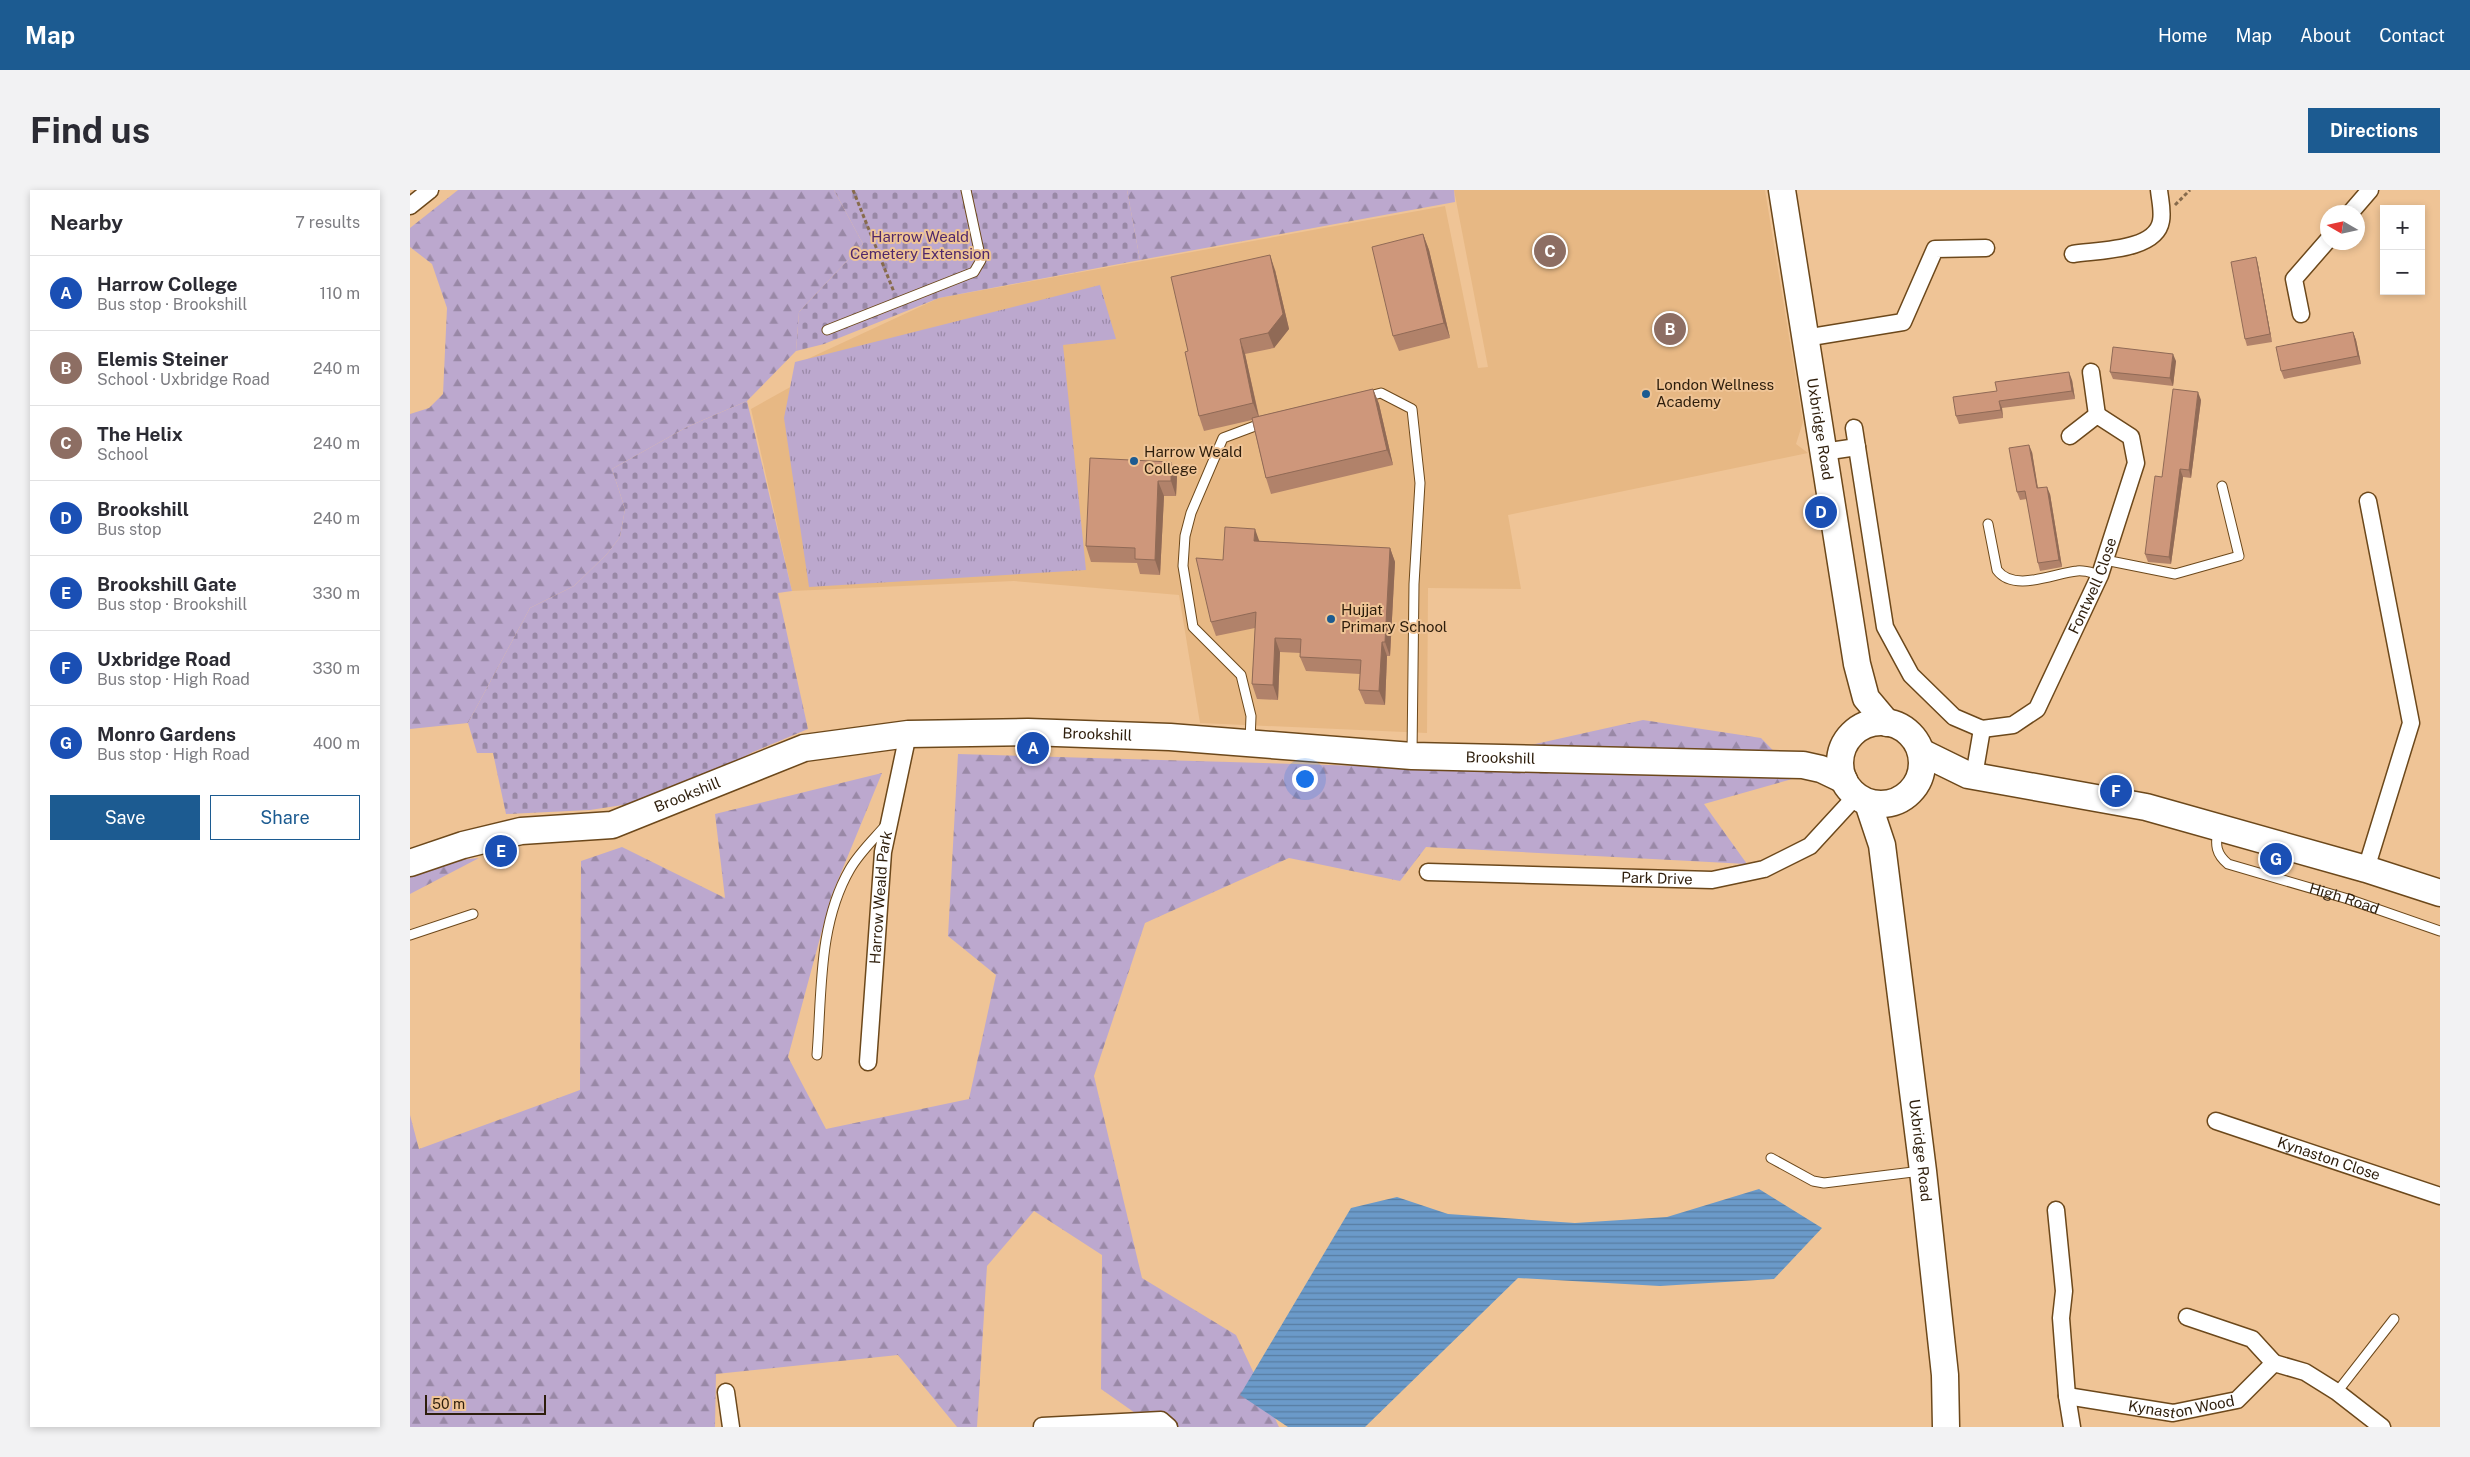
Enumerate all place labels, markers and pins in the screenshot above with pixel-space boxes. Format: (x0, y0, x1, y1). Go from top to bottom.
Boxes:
pin: C (1534, 232, 1566, 270)
pin: B (1654, 310, 1686, 348)
place label: London Wellness Academy (1656, 376, 1774, 410)
marker: London Wellness Academy (1640, 388, 1652, 400)
place label: Harrow Weald College (1144, 443, 1242, 477)
marker: Harrow Weald College (1128, 455, 1140, 467)
pin: D (1805, 493, 1837, 531)
place label: Hujjat Primary School (1341, 601, 1447, 635)
marker: Hujjat Primary School (1325, 613, 1337, 625)
pin: A (1017, 729, 1049, 767)
pin: F (2100, 772, 2132, 810)
pin: E (485, 832, 517, 870)
pin: G (2260, 840, 2292, 878)

